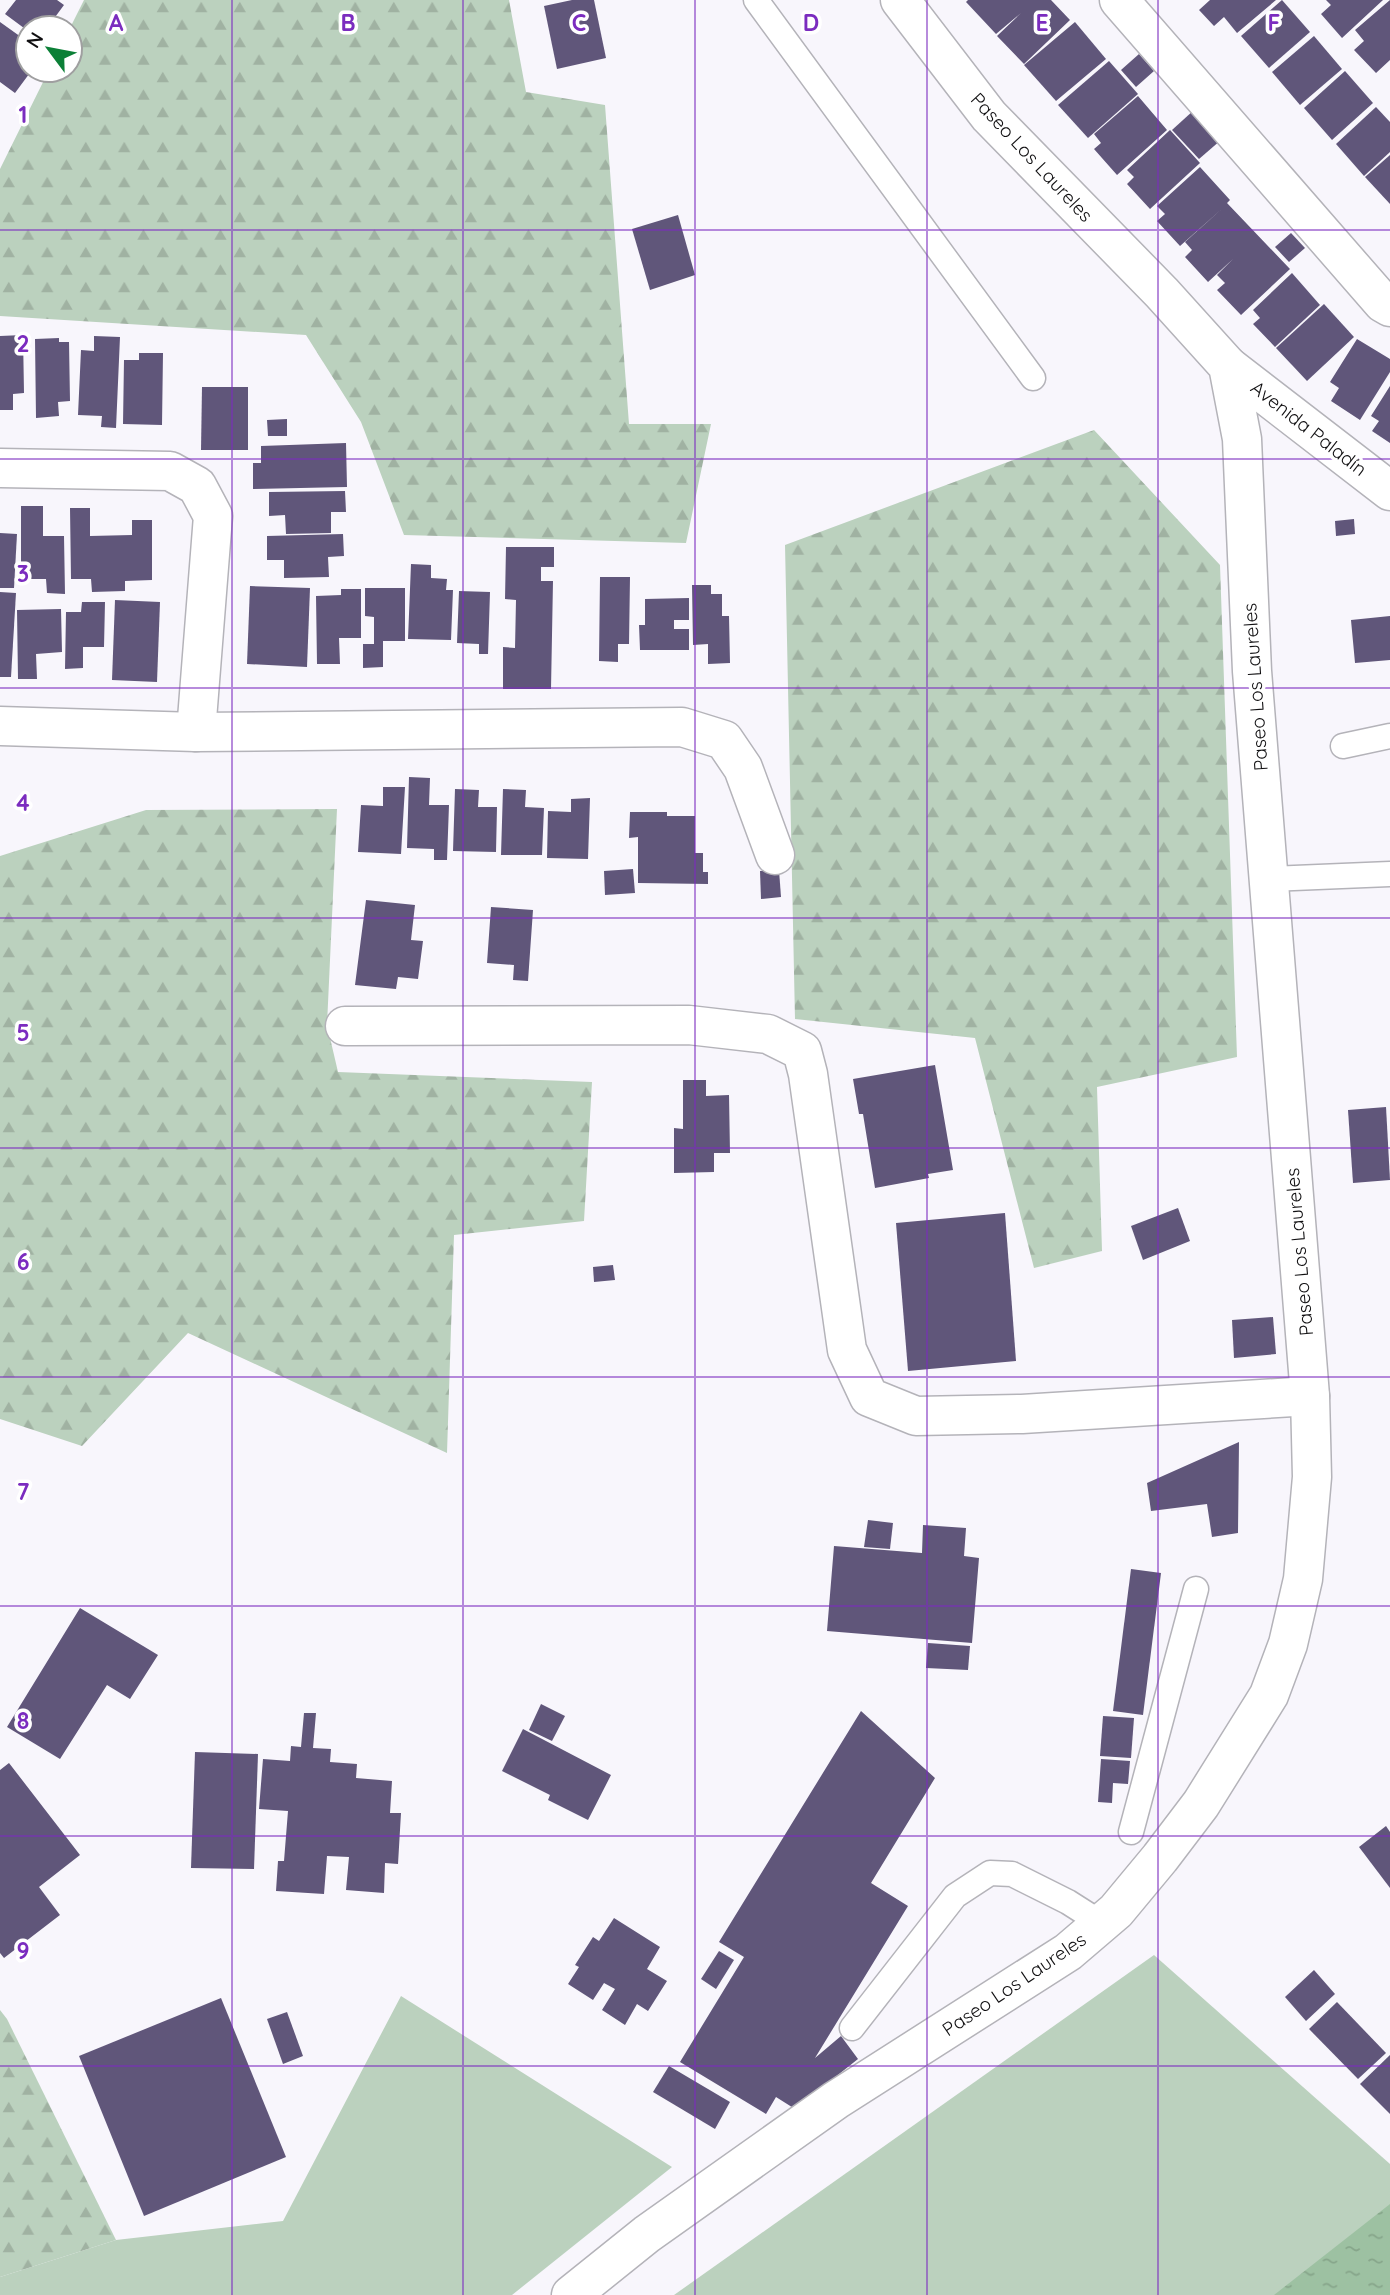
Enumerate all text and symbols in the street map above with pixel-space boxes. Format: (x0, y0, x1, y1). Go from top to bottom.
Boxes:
text: A (109, 8, 124, 37)
text: B (340, 8, 356, 37)
text: C (572, 8, 586, 37)
text: D (803, 8, 819, 37)
text: E (1035, 8, 1049, 37)
text: F (1268, 8, 1280, 37)
north arrow (14, 14, 84, 84)
text: N (21, 28, 48, 52)
street label: Paseo Los Laureles (966, 87, 1098, 227)
text: 1 (19, 100, 27, 129)
text: 2 (16, 329, 30, 358)
street label: Avenida Paladín (1246, 375, 1372, 481)
text: 3 (17, 559, 29, 588)
street label: Paseo Los Laureles (1237, 602, 1273, 772)
text: 4 (16, 788, 30, 817)
text: 5 (16, 1018, 30, 1047)
street label: Paseo Los Laureles (1280, 1167, 1318, 1337)
text: 6 (17, 1247, 29, 1276)
text: 7 (17, 1477, 30, 1506)
text: 8 (17, 1706, 29, 1735)
street label: Paseo Los Laureles (937, 1927, 1091, 2041)
text: 9 (16, 1936, 30, 1965)

